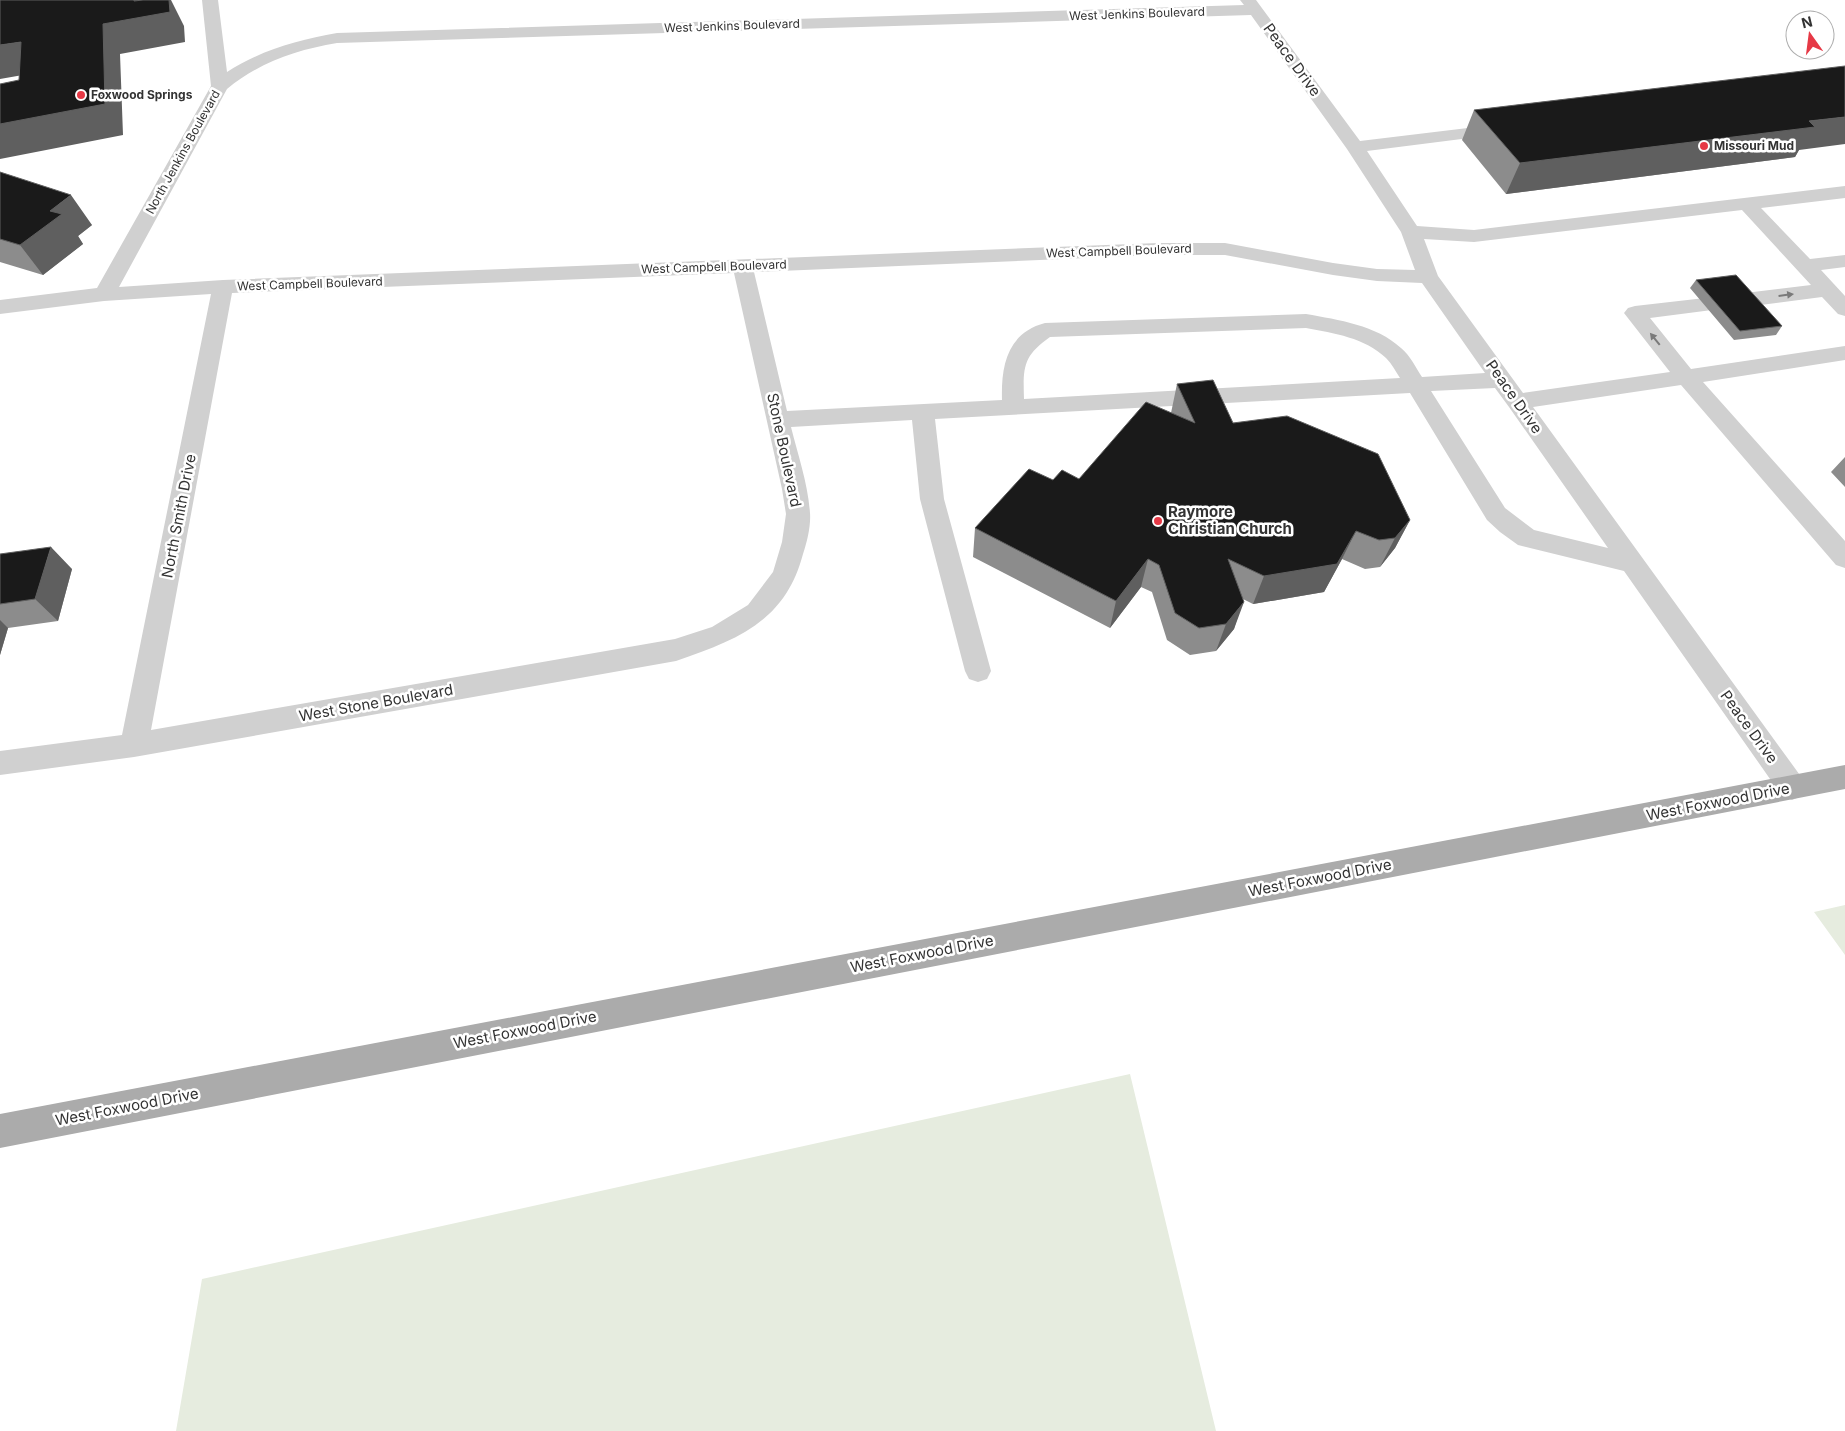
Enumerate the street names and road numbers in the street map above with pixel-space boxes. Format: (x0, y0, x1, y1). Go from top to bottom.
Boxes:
street label: West Jenkins Boulevard (1069, 4, 1205, 23)
street label: West Jenkins Boulevard (664, 16, 800, 35)
street label: Peace Drive (1260, 20, 1325, 100)
street label: North Jenkins Boulevard (142, 87, 223, 216)
street label: West Campbell Boulevard (1046, 240, 1192, 261)
street label: West Campbell Boulevard (641, 256, 787, 277)
street label: West Campbell Boulevard (237, 273, 383, 294)
street label: Peace Drive (1482, 356, 1547, 437)
street label: Stone Boulevard (763, 391, 806, 509)
street label: North Smith Drive (157, 452, 200, 579)
street label: West Stone Boulevard (297, 680, 454, 725)
street label: Peace Drive (1717, 687, 1782, 767)
street label: West Foxwood Drive (1645, 778, 1791, 825)
street label: West Foxwood Drive (1247, 854, 1393, 901)
street label: West Foxwood Drive (849, 930, 995, 977)
street label: West Foxwood Drive (452, 1006, 598, 1053)
street label: West Foxwood Drive (54, 1083, 200, 1130)

